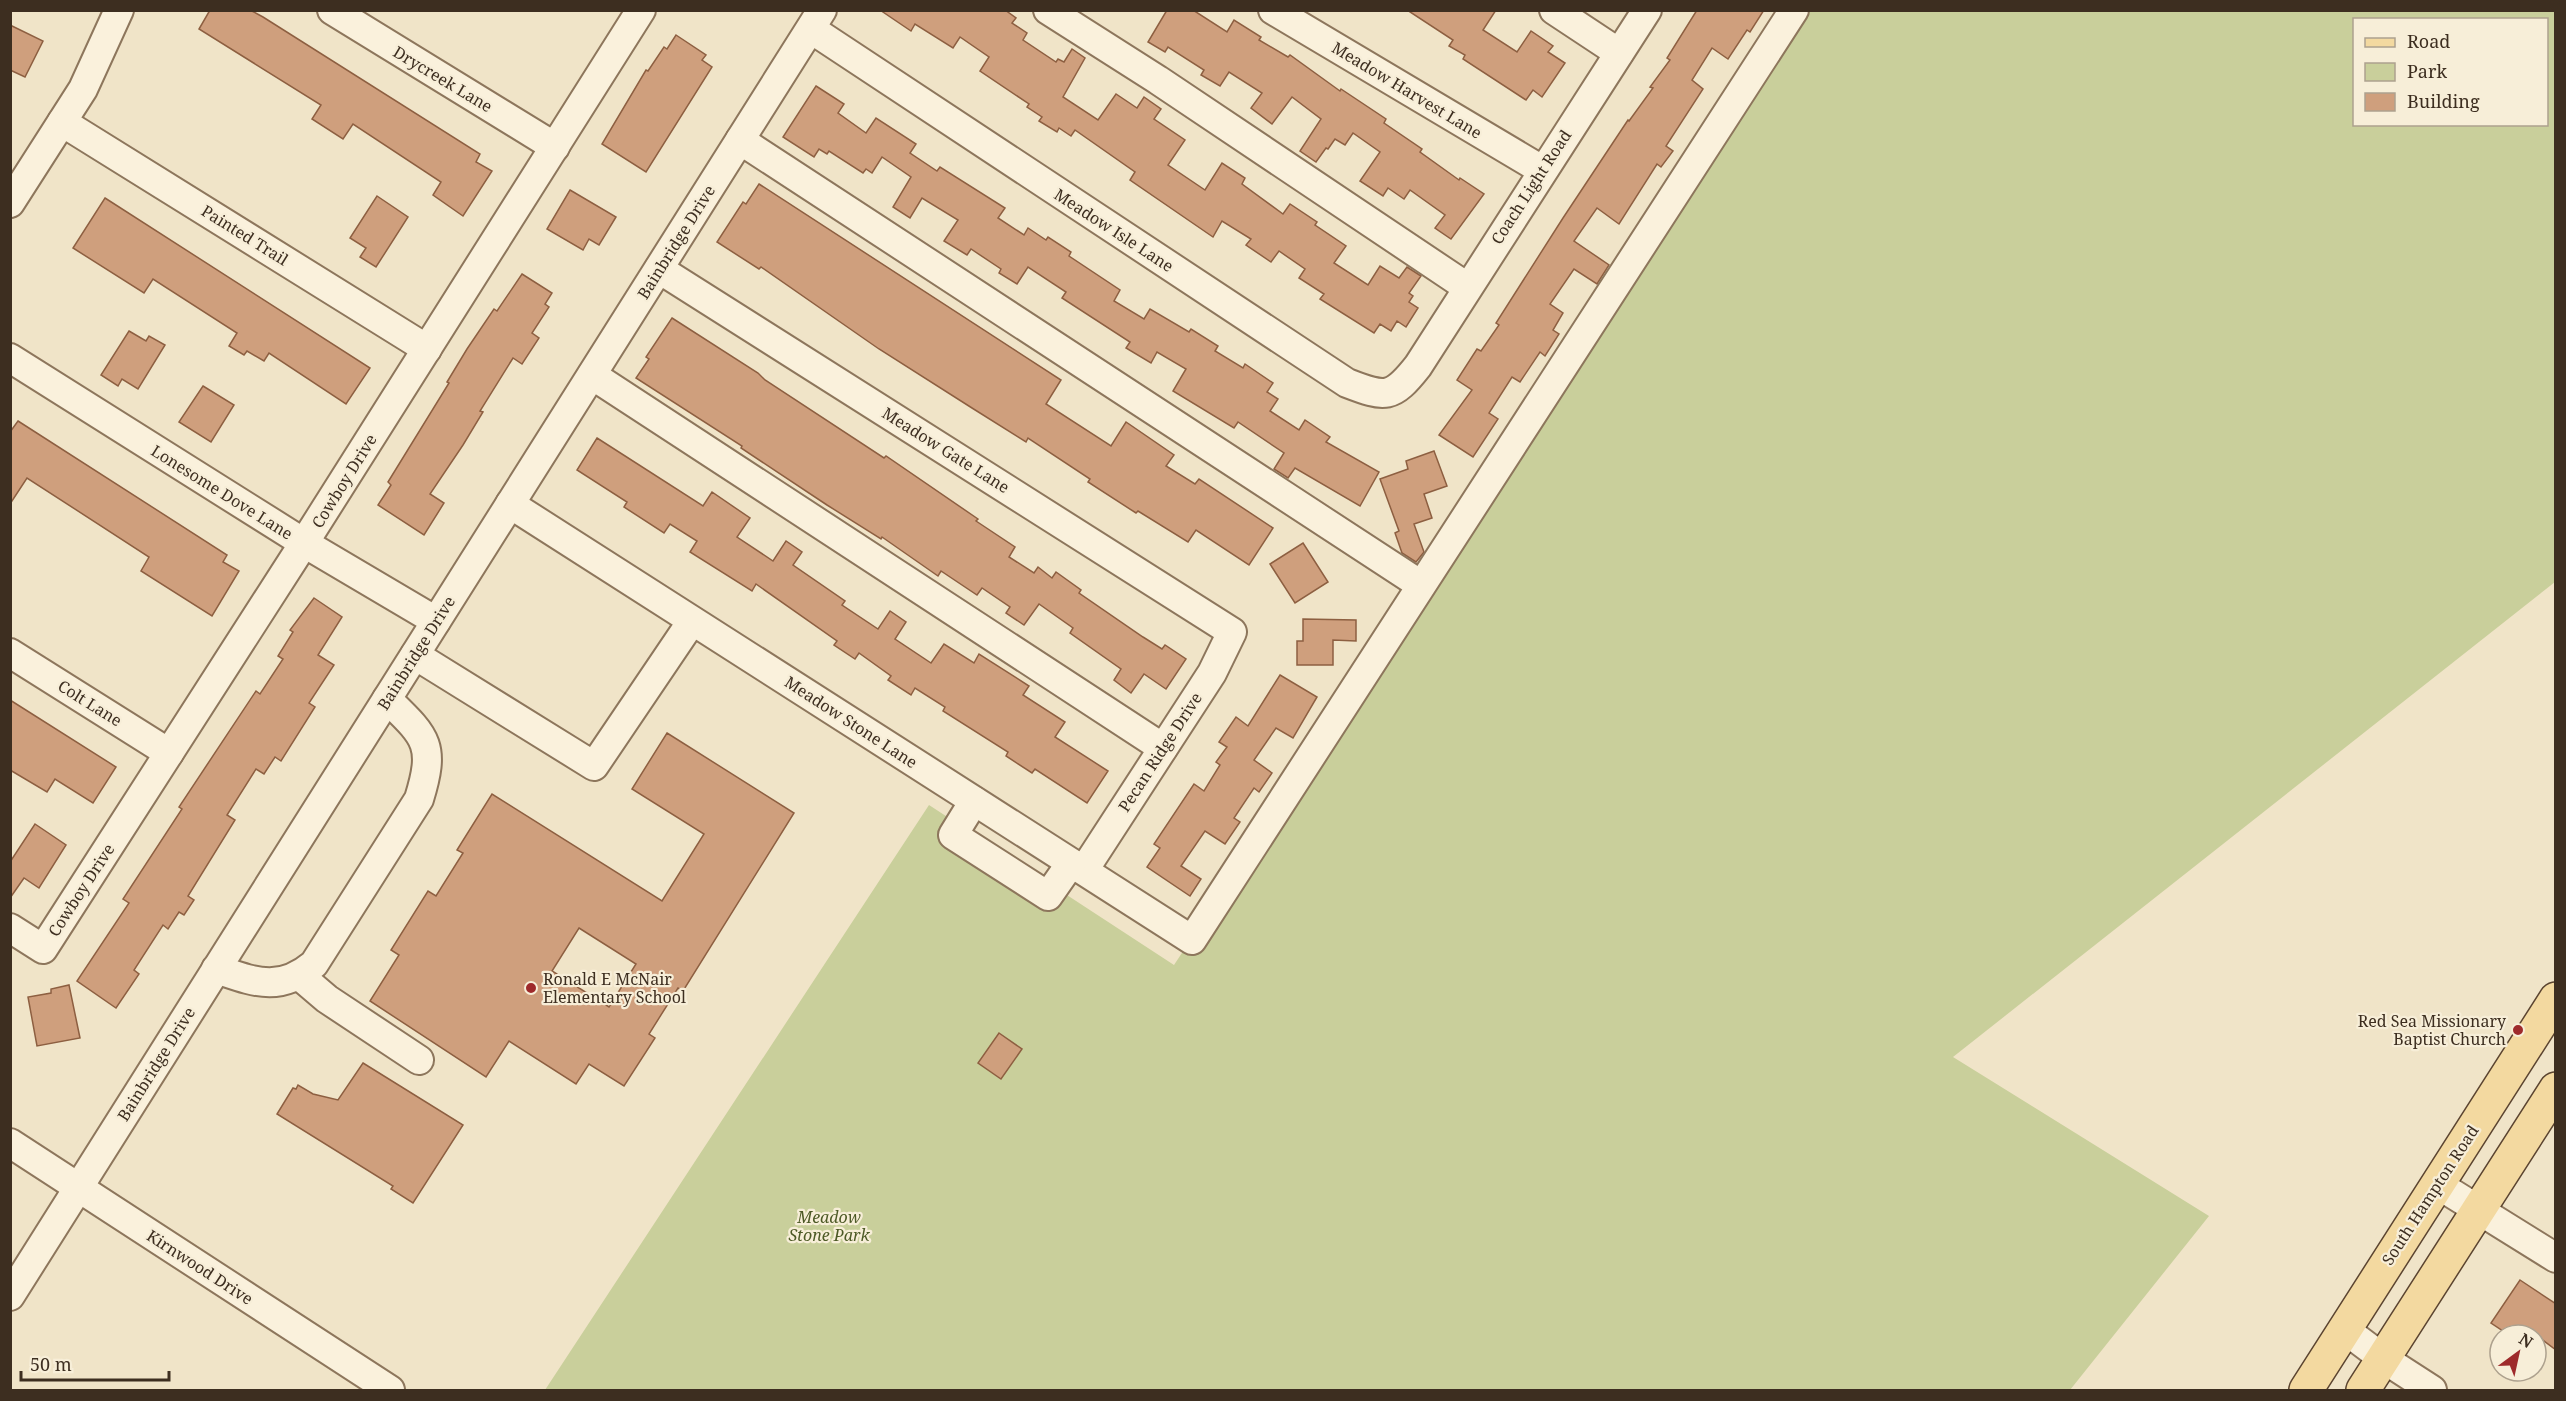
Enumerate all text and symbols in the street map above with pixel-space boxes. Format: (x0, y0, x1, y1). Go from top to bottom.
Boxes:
legend (2353, 18, 2548, 126)
text: Road (2407, 29, 2450, 53)
street label: Meadow Harvest Lane (1328, 36, 1486, 144)
street label: Drycreek Lane (389, 41, 497, 117)
text: Park (2407, 59, 2447, 83)
text: Building (2407, 89, 2480, 113)
street label: Coach Light Road (1486, 125, 1576, 249)
street label: Bainbridge Drive (632, 181, 720, 303)
street label: Meadow Isle Lane (1050, 183, 1178, 277)
street label: Painted Trail (197, 200, 293, 270)
street label: Meadow Gate Lane (878, 402, 1014, 498)
street label: Cowboy Drive (306, 430, 382, 532)
street label: Lonesome Dove Lane (147, 439, 297, 545)
street label: Bainbridge Drive (372, 592, 460, 714)
street label: Meadow Stone Lane (780, 671, 922, 773)
street label: Colt Lane (54, 675, 126, 731)
street label: Pecan Ridge Drive (1113, 688, 1207, 816)
street label: Cowboy Drive (43, 839, 119, 941)
place label: Ronald E McNair Elementary School (543, 968, 686, 1008)
marker: Ronald E McNair Elementary School (524, 981, 538, 995)
street label: Bainbridge Drive (112, 1003, 200, 1125)
place label: Red Sea Missionary Baptist Church (2358, 1010, 2507, 1050)
marker: Red Sea Missionary Baptist Church (2511, 1023, 2525, 1037)
street label: South Hampton Road (2376, 1121, 2484, 1269)
park label: Meadow Stone Park (788, 1206, 870, 1246)
street label: Kirnwood Drive (143, 1224, 257, 1310)
north arrow (2488, 1323, 2548, 1383)
text: N (2515, 1328, 2538, 1353)
scale bar (21, 1344, 170, 1382)
text: 50 m (30, 1352, 72, 1376)

